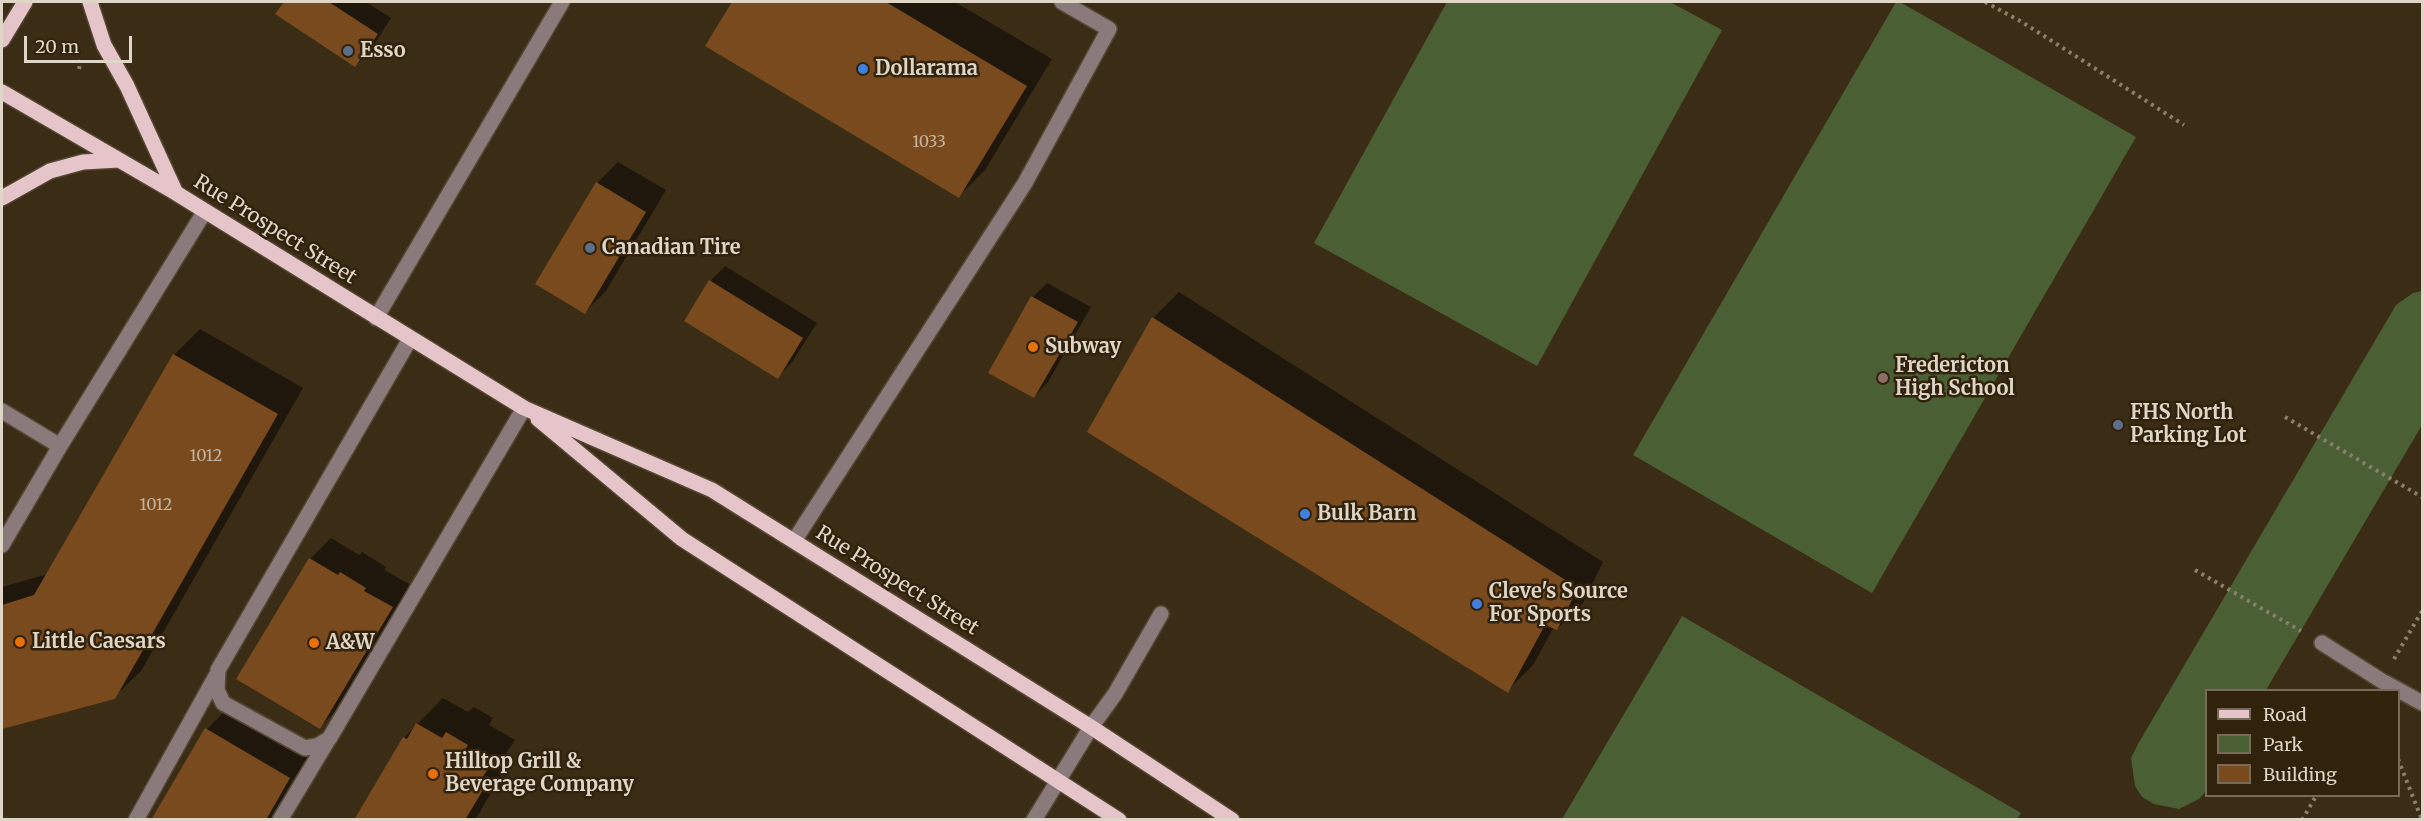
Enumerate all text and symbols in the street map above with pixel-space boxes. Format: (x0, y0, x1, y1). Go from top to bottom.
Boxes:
scale bar (27, 24, 135, 62)
text: 20 m (35, 35, 79, 58)
place label: Esso (360, 39, 406, 63)
marker: Esso (341, 44, 355, 58)
place label: Dollarama (875, 57, 978, 81)
marker: Dollarama (856, 62, 870, 76)
house number: 1033 (912, 132, 946, 152)
street label: Rue Prospect Street (189, 170, 361, 290)
place label: Canadian Tire (602, 236, 741, 260)
marker: Canadian Tire (583, 241, 597, 255)
place label: Subway (1045, 335, 1121, 359)
marker: Subway (1026, 340, 1040, 354)
place label: Fredericton High School (1895, 354, 2015, 401)
marker: Fredericton High School (1876, 371, 1890, 385)
place label: FHS North Parking Lot (2130, 401, 2246, 448)
marker: FHS North Parking Lot (2111, 418, 2125, 432)
house number: 1012 (190, 446, 222, 466)
house number: 1012 (140, 495, 172, 515)
place label: Bulk Barn (1317, 502, 1416, 526)
marker: Bulk Barn (1298, 507, 1312, 521)
street label: Rue Prospect Street (811, 521, 983, 641)
place label: Cleve's Source For Sports (1489, 580, 1628, 627)
marker: Cleve's Source For Sports (1470, 597, 1484, 611)
place label: Little Caesars (32, 630, 166, 654)
place label: A&W (326, 631, 375, 655)
marker: Little Caesars (13, 635, 27, 649)
marker: A&W (307, 636, 321, 650)
legend (2205, 689, 2400, 797)
text: Road (2263, 703, 2307, 726)
text: Park (2263, 733, 2303, 756)
place label: Hilltop Grill & Beverage Company (445, 750, 634, 797)
text: Building (2263, 763, 2337, 786)
marker: Hilltop Grill & Beverage Company (426, 767, 440, 781)

